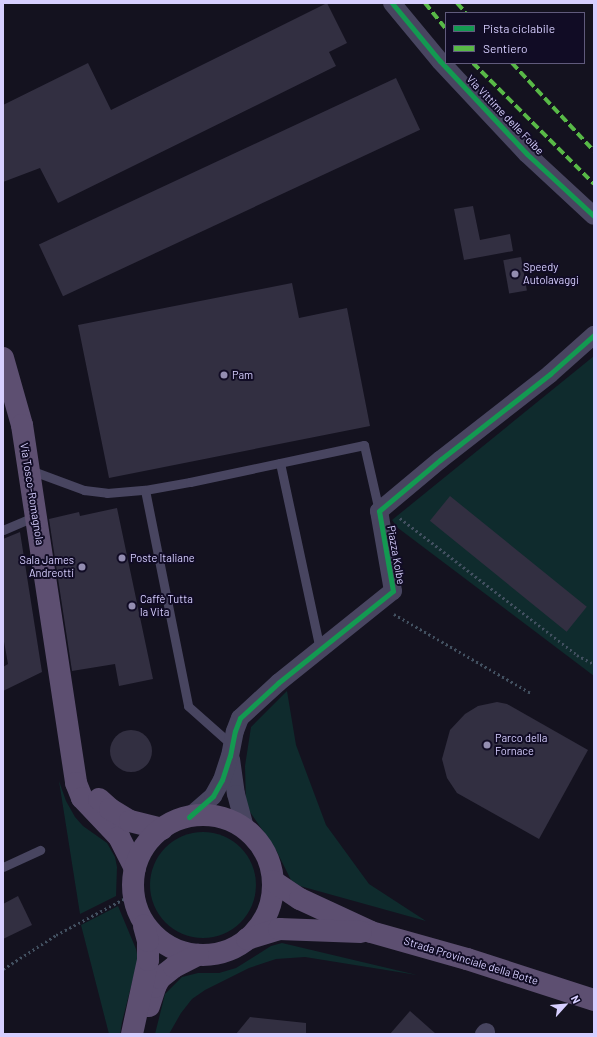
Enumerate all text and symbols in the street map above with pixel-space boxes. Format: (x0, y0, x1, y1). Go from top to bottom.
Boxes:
legend (445, 12, 585, 64)
text: Pista ciclabile (483, 21, 555, 35)
text: Sentiero (483, 41, 528, 55)
street label: Via Vittime delle Foibe (464, 72, 546, 158)
place label: Speedy Autolavaggi (523, 261, 579, 287)
marker: Speedy Autolavaggi (510, 269, 520, 279)
place label: Pam (232, 368, 253, 382)
marker: Pam (219, 370, 229, 380)
street label: Via Tosco-Romagnola (17, 442, 47, 546)
street label: Piazza Kolbe (384, 525, 408, 585)
place label: Poste Italiane (130, 551, 195, 565)
marker: Poste Italiane (117, 553, 127, 563)
place label: Sala James Andreotti (20, 554, 74, 580)
marker: Sala James Andreotti (77, 562, 87, 572)
place label: Caffè Tutta la Vita (140, 593, 193, 619)
marker: Caffè Tutta la Vita (127, 601, 137, 611)
place label: Parco della Fornace (495, 732, 547, 758)
marker: Parco della Fornace (482, 740, 492, 750)
street label: Strada Provinciale della Botte (402, 934, 540, 988)
north arrow (545, 985, 585, 1025)
text: N (569, 993, 584, 1006)

